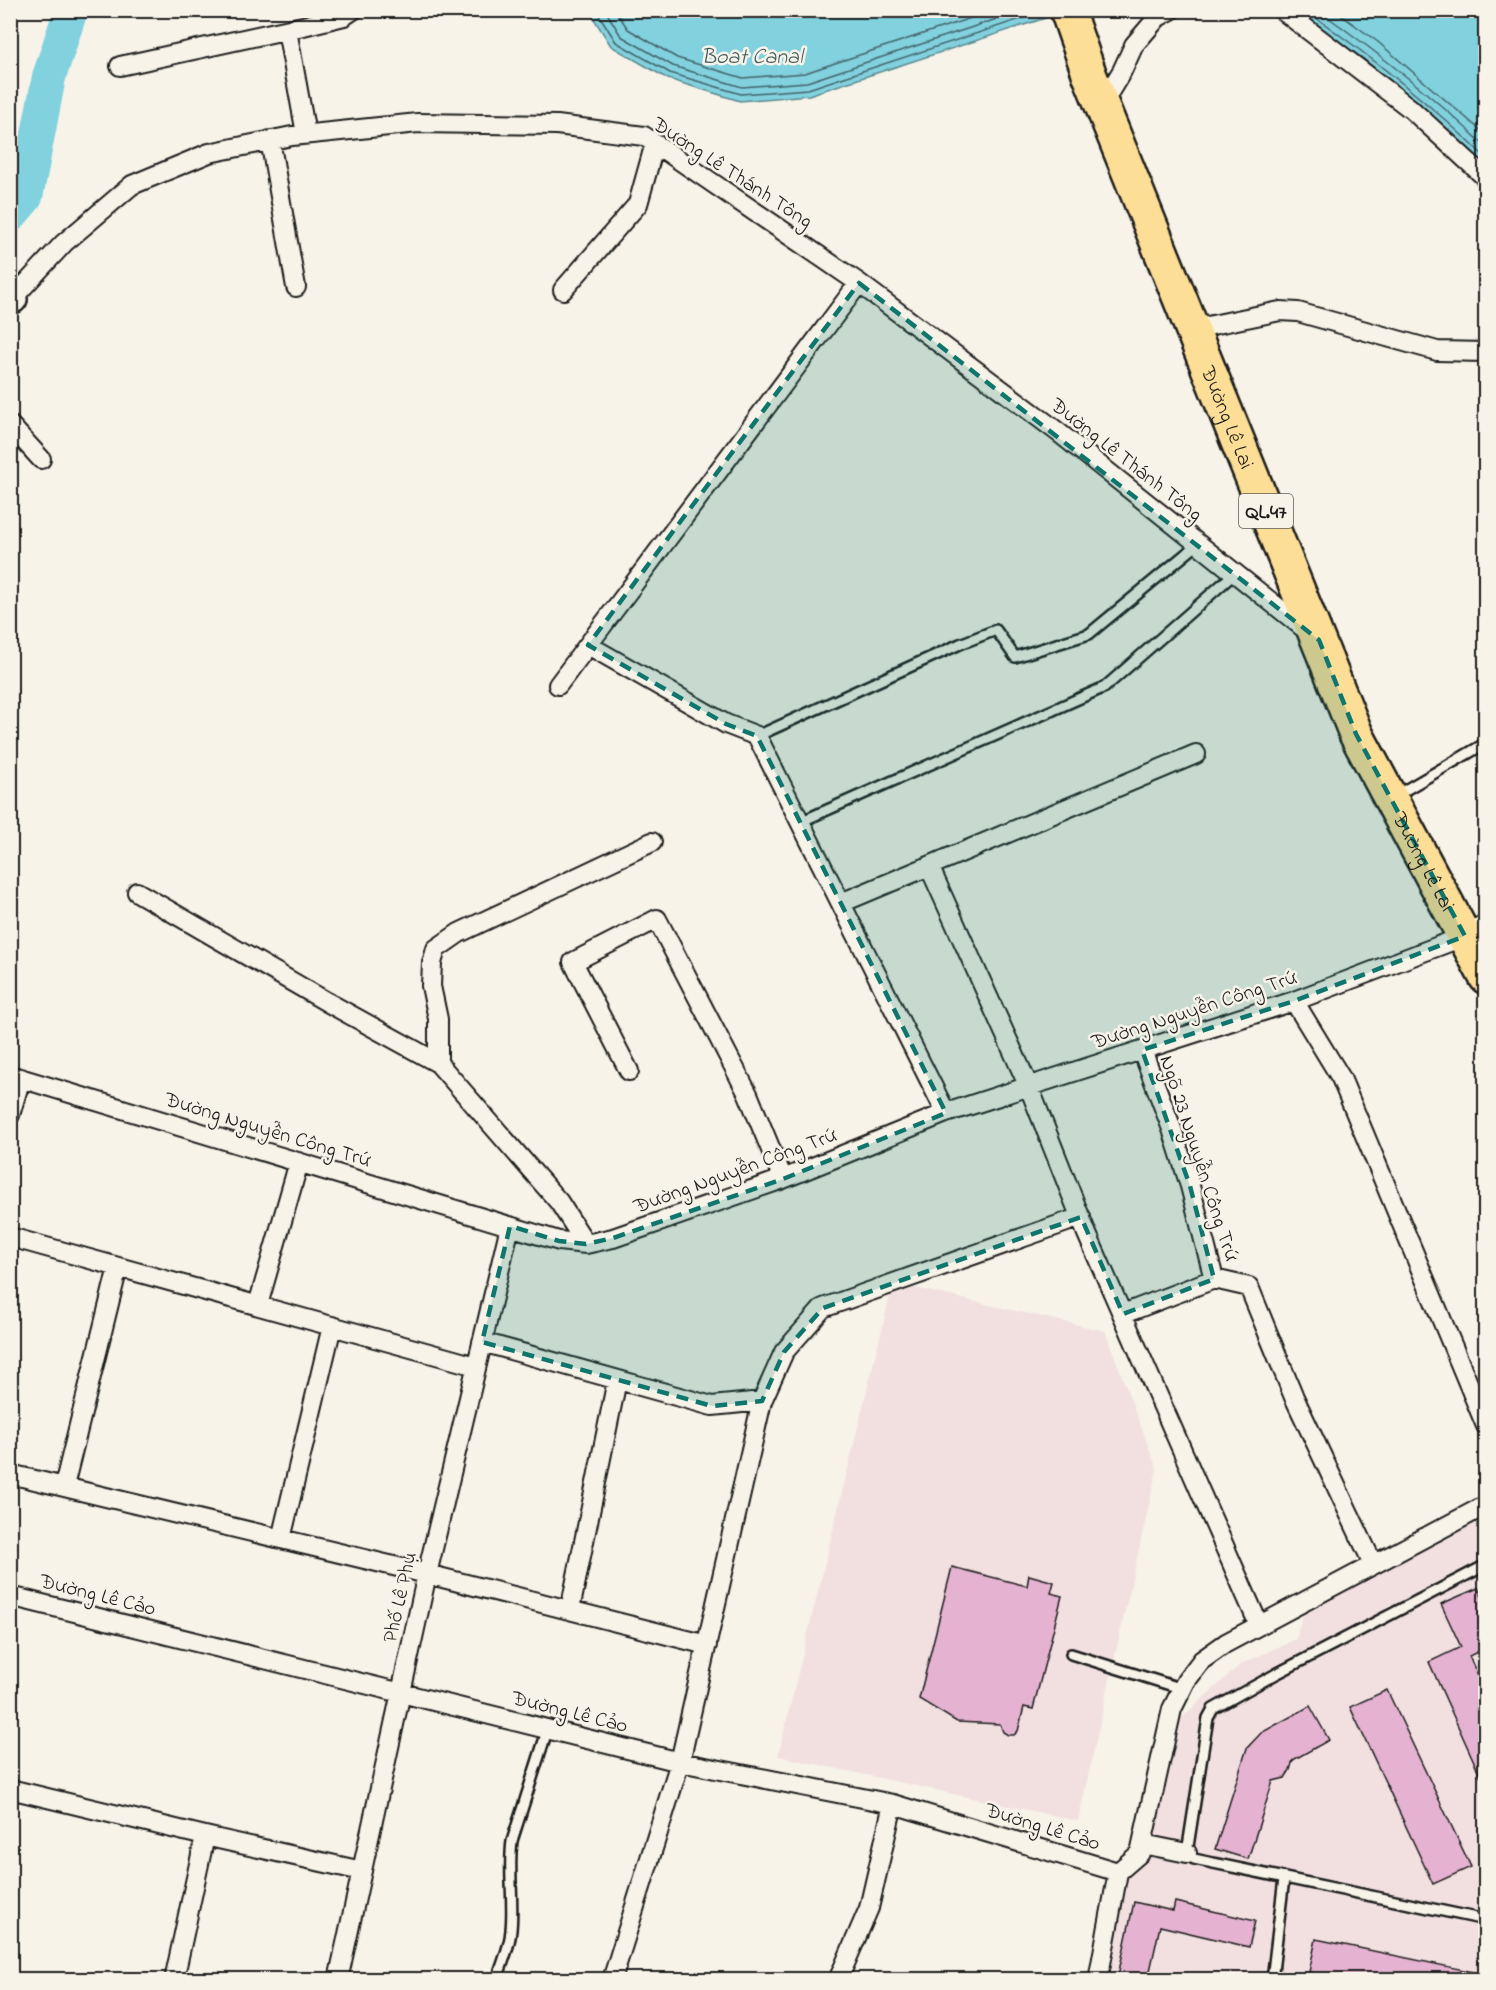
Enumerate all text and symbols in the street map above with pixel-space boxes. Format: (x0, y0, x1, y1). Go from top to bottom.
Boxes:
water label: Boat Canal (701, 42, 805, 74)
street label: Đường Lê Thánh Tông (644, 110, 818, 239)
street label: Đường Lê Lai (1191, 361, 1260, 474)
street label: Đường Lê Thánh Tông (1041, 391, 1208, 531)
road number: QL.47 (1239, 494, 1293, 528)
street label: Đường Lê Lai (1383, 806, 1461, 917)
street label: Đường Nguyễn Công Trứ (1087, 964, 1302, 1060)
street label: Ngõ 23 Nguyễn Công Trứ (1149, 1052, 1246, 1266)
street label: Đường Nguyễn Công Trứ (159, 1085, 374, 1178)
street label: Đường Nguyễn Công Trứ (629, 1121, 842, 1225)
street label: Phố Lê Phụ (376, 1549, 426, 1646)
street label: Đường Lê Cảo (35, 1567, 159, 1627)
street label: Đường Lê Cảo (507, 1684, 631, 1744)
street label: Đường Lê Cảo (980, 1796, 1104, 1862)

